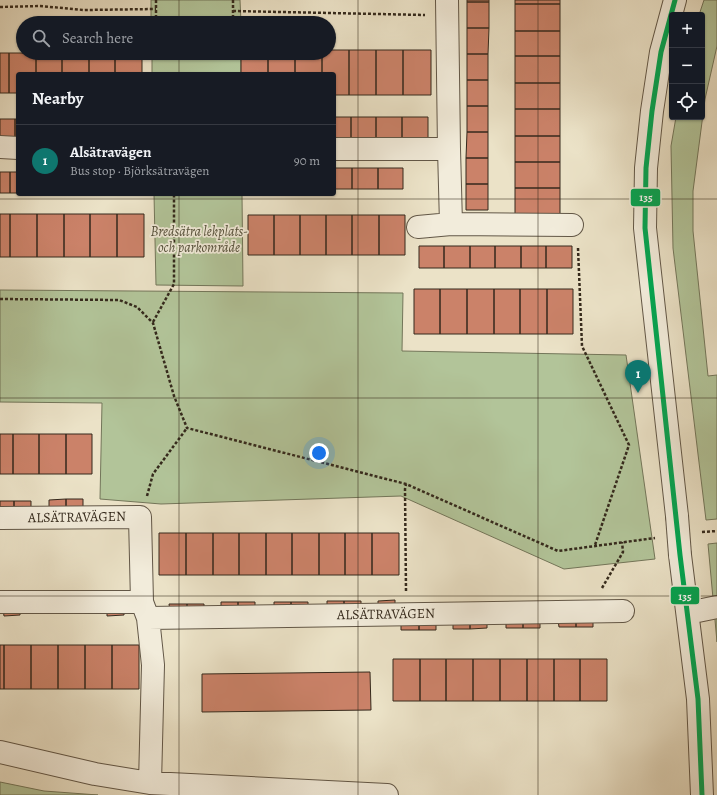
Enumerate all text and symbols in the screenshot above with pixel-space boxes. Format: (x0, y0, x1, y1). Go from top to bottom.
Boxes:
map controls (669, 12, 705, 120)
button: + (669, 12, 705, 48)
search box (16, 16, 336, 60)
icon: search (30, 27, 52, 49)
text: Search here (62, 28, 133, 48)
button: − (669, 48, 705, 84)
button: locate (669, 84, 705, 120)
text: Nearby (32, 87, 83, 110)
text: Alsätravägen (70, 142, 151, 162)
text: 1 (43, 152, 47, 169)
text: 90 m (294, 152, 320, 169)
text: Bus stop · Björksätravägen (70, 162, 209, 179)
line badge: 135 (630, 188, 661, 207)
text: 135 (639, 190, 653, 205)
park label: Bredsätra lekplats- och parkområde (150, 222, 248, 257)
pin: 1 (625, 360, 651, 393)
your location (309, 443, 329, 463)
street label: ALSÄTRAVÄGEN (27, 507, 126, 527)
line badge: 135 (670, 586, 700, 605)
text: 135 (678, 589, 692, 604)
street label: ALSÄTRAVÄGEN (336, 604, 435, 624)

